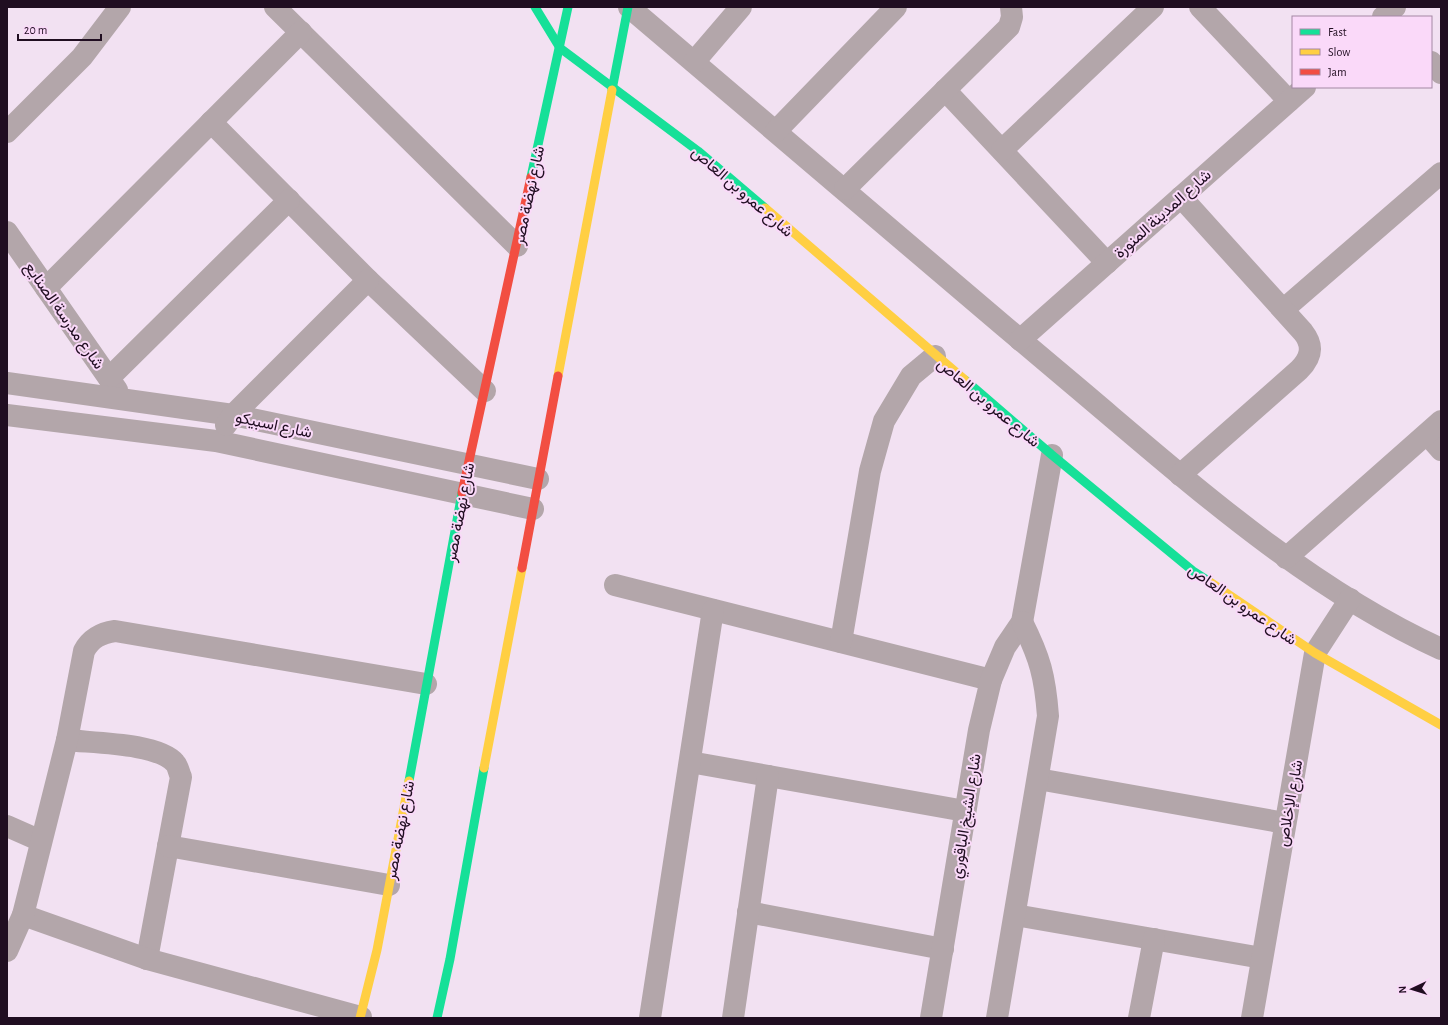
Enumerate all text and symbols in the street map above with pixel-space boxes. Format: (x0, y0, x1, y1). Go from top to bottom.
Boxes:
scale bar (18, 16, 101, 42)
legend (1292, 16, 1432, 88)
text: 20 m (24, 24, 47, 36)
text: Fast (1328, 26, 1347, 38)
text: Slow (1328, 46, 1350, 58)
text: Jam (1328, 66, 1347, 78)
street label: شارع نهضة مصر (510, 144, 550, 248)
street label: شارع عمرو بن العاص (687, 144, 796, 242)
street label: شارع المدينة المنورة (1111, 166, 1216, 263)
street label: شارع مدرسة الصنايع (19, 259, 107, 374)
street label: شارع عمرو بن العاص (932, 355, 1043, 453)
street label: شارع اسبيكو (233, 409, 314, 444)
street label: شارع نهضة مصر (442, 461, 480, 565)
street label: شارع عمرو بن العاص (1183, 561, 1300, 651)
street label: شارع الشيخ الباقوري (948, 753, 989, 881)
street label: شارع الإخلاص (1274, 758, 1308, 848)
street label: شارع نهضة مصر (382, 779, 420, 883)
north arrow (1392, 969, 1432, 1009)
text: N (1397, 985, 1408, 994)

